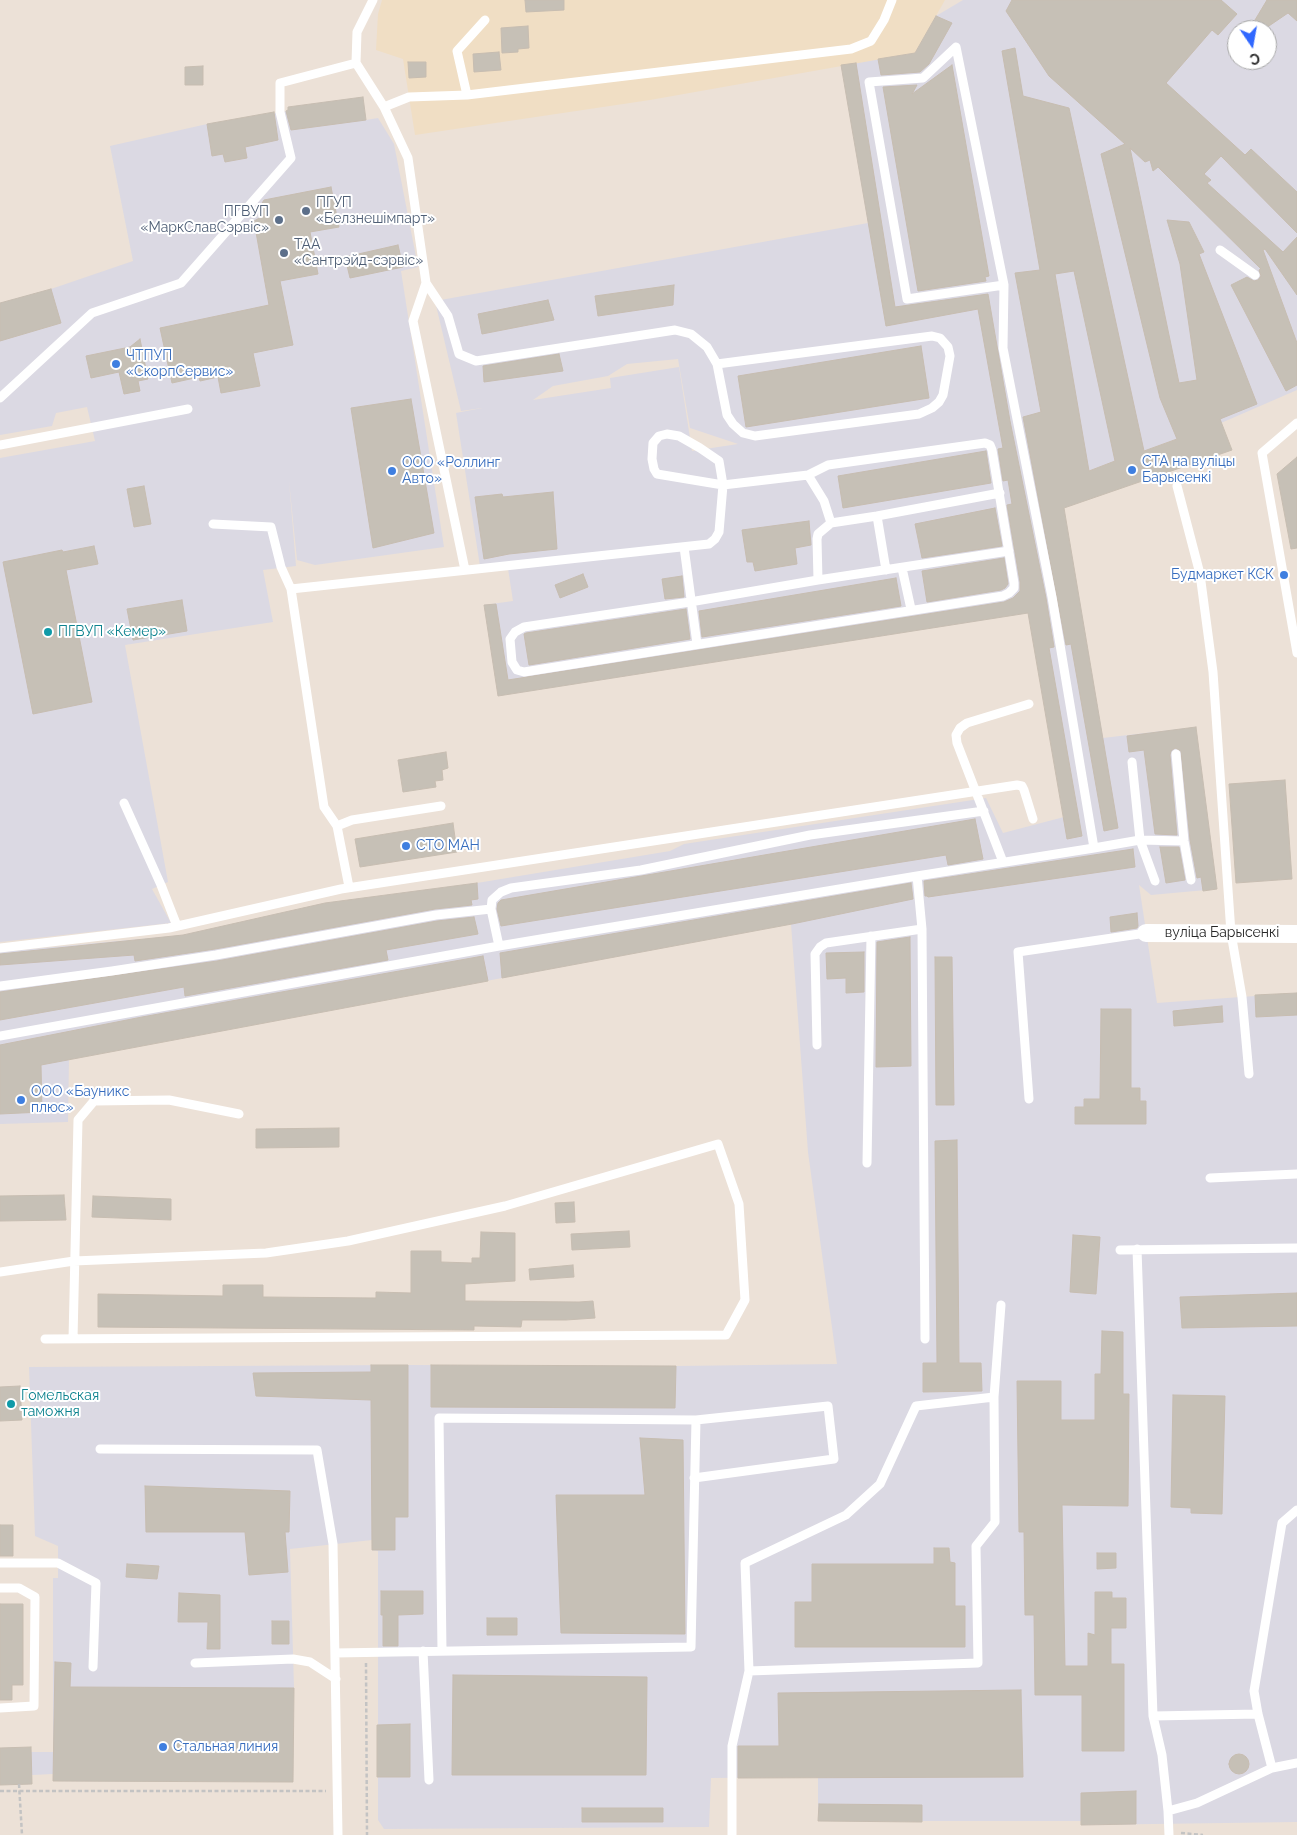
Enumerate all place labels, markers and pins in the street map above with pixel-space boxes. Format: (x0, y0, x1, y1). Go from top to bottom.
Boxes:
place label: ПГУП «Белзнешімпарт» (316, 195, 435, 228)
place label: ПГВУП «МаркСлавСэрвіс» (140, 204, 269, 236)
marker: ПГУП «Белзнешімпарт» (300, 205, 312, 217)
marker: ПГВУП «МаркСлавСэрвіс» (273, 214, 285, 226)
place label: ТАА «Сантрэйд-сэрвіс» (294, 237, 423, 270)
marker: ТАА «Сантрэйд-сэрвіс» (278, 247, 290, 259)
place label: ЧТПУП «СкорпСервис» (126, 348, 233, 381)
marker: ЧТПУП «СкорпСервис» (110, 358, 122, 370)
place label: СТА на вуліцы Барысенкі (1142, 454, 1235, 487)
place label: ООО «Роллинг Авто» (402, 455, 500, 488)
marker: СТА на вуліцы Барысенкі (1126, 464, 1138, 476)
marker: ООО «Роллинг Авто» (386, 465, 398, 477)
place label: Будмаркет КСК (1171, 567, 1274, 583)
marker: Будмаркет КСК (1278, 569, 1290, 581)
place label: ПГВУП «Кемер» (58, 624, 166, 640)
marker: ПГВУП «Кемер» (42, 626, 54, 638)
place label: СТО МАН (416, 838, 480, 854)
marker: СТО МАН (400, 840, 412, 852)
place label: ООО «Бауникс плюс» (31, 1084, 129, 1116)
marker: ООО «Бауникс плюс» (15, 1094, 27, 1106)
place label: Гомельская таможня (21, 1388, 99, 1420)
marker: Гомельская таможня (5, 1398, 17, 1410)
place label: Стальная линия (173, 1739, 278, 1755)
marker: Стальная линия (157, 1741, 169, 1753)

